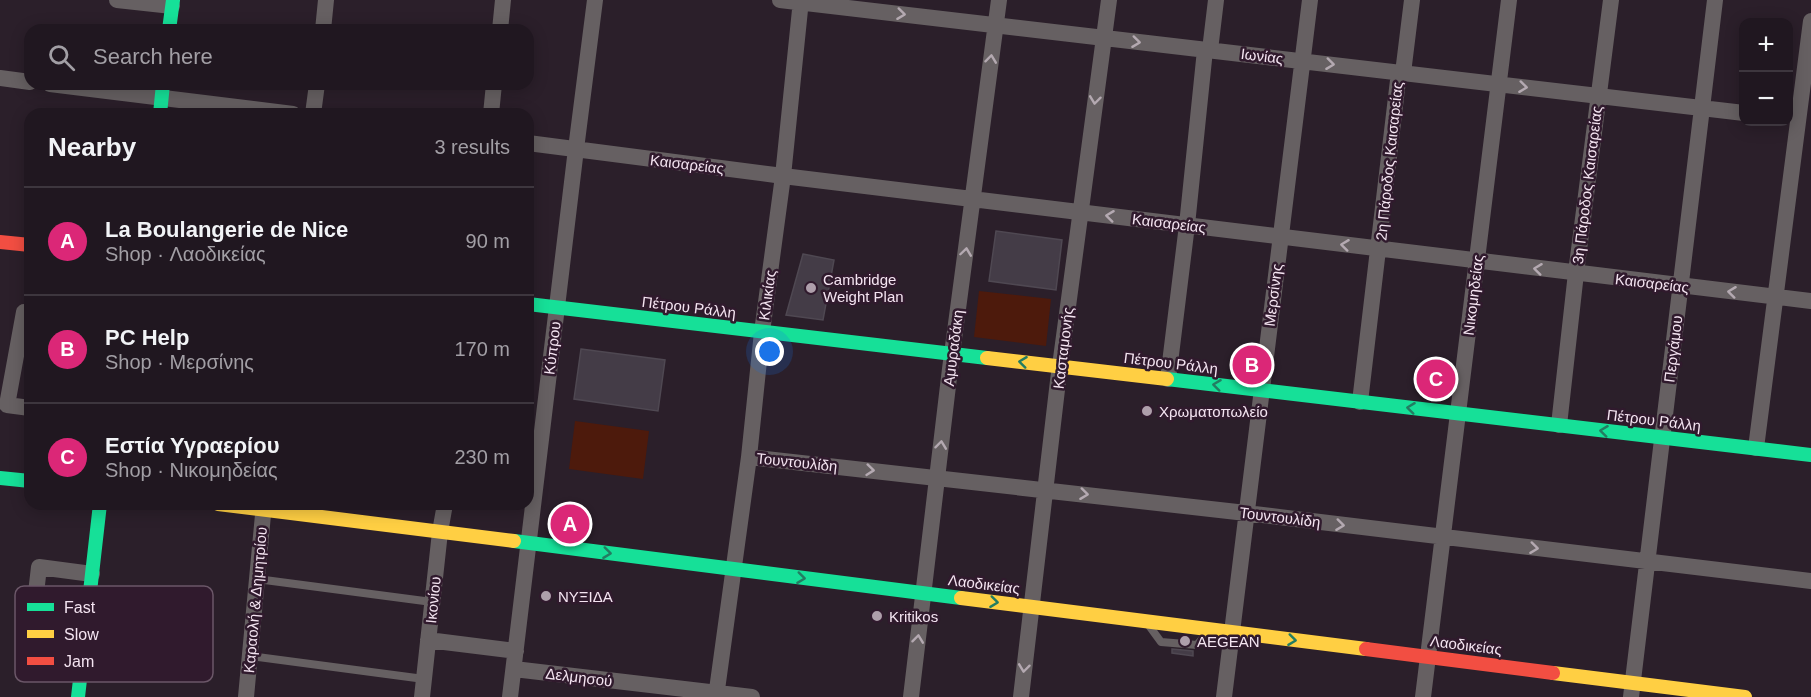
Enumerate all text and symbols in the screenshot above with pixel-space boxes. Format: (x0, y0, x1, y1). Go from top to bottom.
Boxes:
one-way arrow (896, 7, 905, 20)
map controls (1739, 18, 1793, 126)
button: + (1739, 18, 1793, 72)
search box (24, 24, 534, 90)
one-way arrow (1131, 35, 1141, 47)
icon: search (45, 41, 78, 74)
text: Search here (93, 44, 213, 69)
street label: Ιωνίας (1240, 45, 1284, 67)
one-way arrow (984, 54, 996, 63)
one-way arrow (1325, 57, 1334, 70)
button: − (1739, 72, 1793, 126)
one-way arrow (1519, 80, 1528, 93)
street label: 2η Πάροδος Καισαρείας (1372, 81, 1406, 241)
one-way arrow (1089, 95, 1102, 104)
street label: 3η Πάροδος Καισαρείας (1569, 105, 1605, 265)
text: Nearby (48, 132, 136, 162)
text: 3 results (434, 136, 510, 158)
street label: Καισαρείας (649, 151, 725, 177)
one-way arrow (1105, 210, 1114, 222)
street label: Καισαρείας (1131, 210, 1207, 236)
text: La Boulangerie de Nice (105, 217, 348, 242)
text: A (60, 230, 75, 252)
text: 90 m (466, 230, 510, 252)
one-way arrow (1340, 239, 1349, 252)
text: Shop · Λαοδικείας (105, 243, 266, 265)
one-way arrow (959, 247, 971, 256)
street label: Νικομηδείας (1460, 254, 1486, 336)
street label: Μερσίνης (1261, 263, 1285, 327)
one-way arrow (1534, 263, 1543, 276)
street label: Κιλικίας (755, 269, 779, 321)
street label: Καισαρείας (1614, 270, 1690, 296)
place label: Cambridge Weight Plan (823, 271, 904, 305)
marker: Cambridge Weight Plan (804, 281, 818, 295)
one-way arrow (1727, 286, 1737, 299)
street label: Πέτρου Ράλλη (641, 293, 737, 321)
street label: Κασταμονής (1050, 306, 1076, 390)
street label: Αμυραδάκη (940, 309, 966, 387)
street label: Περγάμου (1660, 315, 1686, 383)
street label: Κύπρου (540, 320, 564, 376)
text: PC Help (105, 325, 189, 350)
your location (755, 337, 784, 366)
text: B (60, 338, 75, 360)
text: 170 m (454, 338, 510, 360)
pin: B (1232, 342, 1272, 388)
street label: Πέτρου Ράλλη (1123, 349, 1219, 377)
text: Shop · Μερσίνης (105, 351, 254, 373)
pin: C (1416, 356, 1456, 401)
one-way arrow (1019, 357, 1028, 369)
one-way arrow (1212, 379, 1222, 392)
one-way arrow (1406, 402, 1415, 415)
place label: Χρωματοπωλείο (1159, 403, 1268, 420)
marker: Χρωματοπωλείο (1140, 404, 1154, 418)
street label: Πέτρου Ράλλη (1606, 406, 1702, 434)
one-way arrow (1600, 425, 1609, 437)
text: Εστία Υγραερίου (105, 433, 279, 458)
one-way arrow (934, 441, 947, 450)
text: C (60, 446, 75, 468)
text: 230 m (454, 446, 510, 468)
street label: Τουντουλίδη (756, 449, 838, 475)
text: Shop · Νικομηδείας (105, 459, 278, 481)
one-way arrow (865, 463, 874, 476)
one-way arrow (1080, 487, 1089, 500)
pin: A (550, 502, 590, 546)
street label: Τουντουλίδη (1239, 504, 1321, 530)
one-way arrow (1336, 518, 1345, 530)
street label: Καραολή & Δημητρίου (240, 526, 270, 674)
one-way arrow (1529, 542, 1539, 554)
one-way arrow (603, 546, 612, 559)
one-way arrow (796, 571, 805, 583)
street label: Λαοδικείας (947, 571, 1021, 597)
street label: Ικονίου (422, 576, 444, 624)
legend (15, 586, 213, 682)
place label: ΝΥΞΙΔΑ (558, 588, 613, 605)
marker: ΝΥΞΙΔΑ (539, 589, 553, 603)
one-way arrow (989, 595, 999, 608)
text: Fast (64, 599, 96, 616)
place label: Kritikos (889, 608, 938, 625)
marker: Kritikos (870, 609, 884, 623)
text: Slow (64, 626, 99, 643)
street label: Λαοδικείας (1429, 632, 1503, 658)
place label: AEGEAN (1197, 633, 1260, 650)
one-way arrow (1287, 633, 1296, 646)
one-way arrow (911, 634, 923, 643)
marker: AEGEAN (1178, 634, 1192, 648)
text: Jam (64, 653, 94, 670)
street label: Δελμησού (545, 664, 613, 690)
one-way arrow (1019, 664, 1031, 673)

